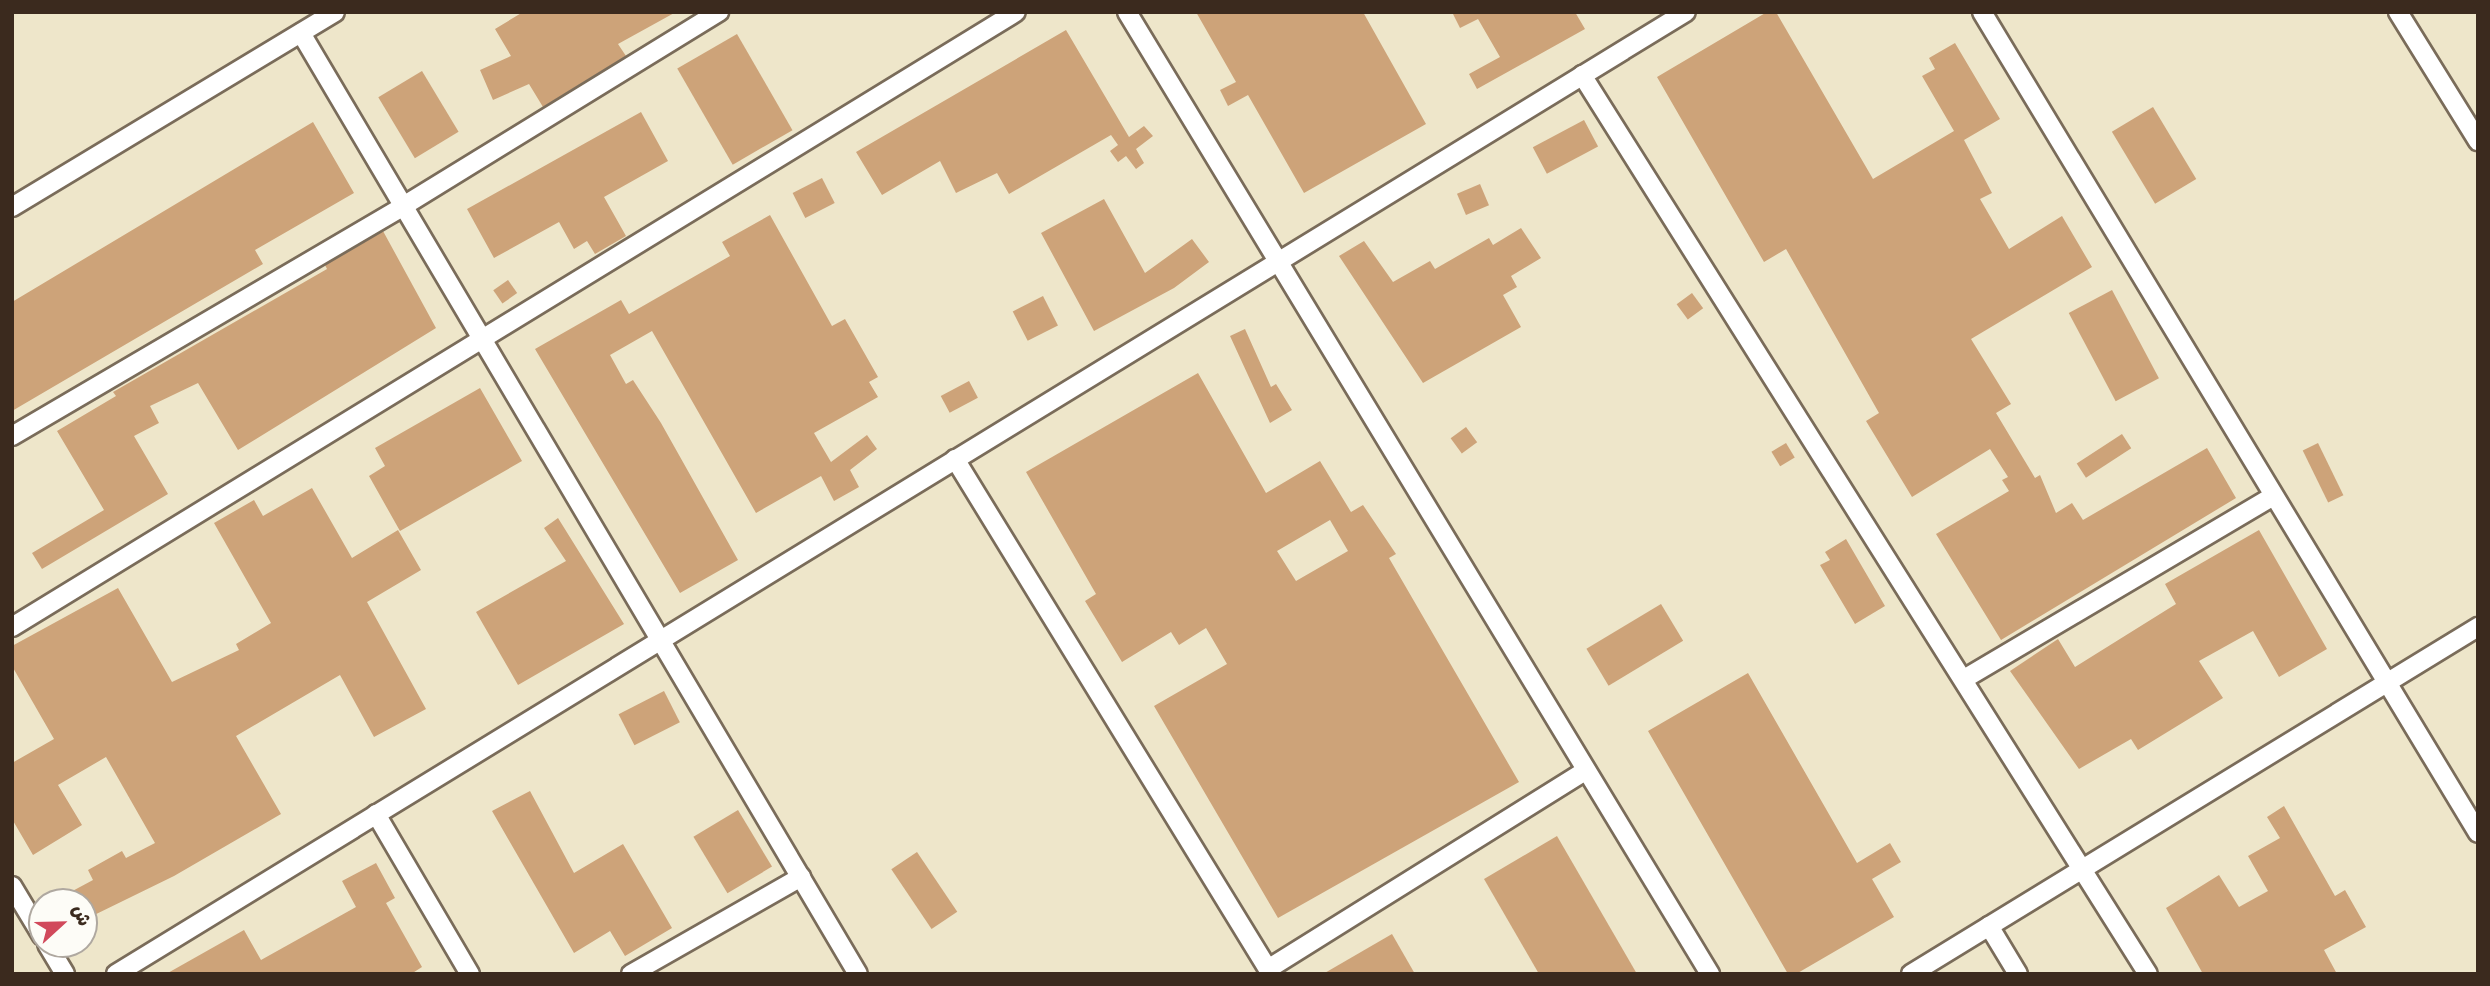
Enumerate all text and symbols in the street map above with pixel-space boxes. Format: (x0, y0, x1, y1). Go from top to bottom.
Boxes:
north arrow (28, 888, 98, 958)
text: ش (67, 902, 96, 930)

